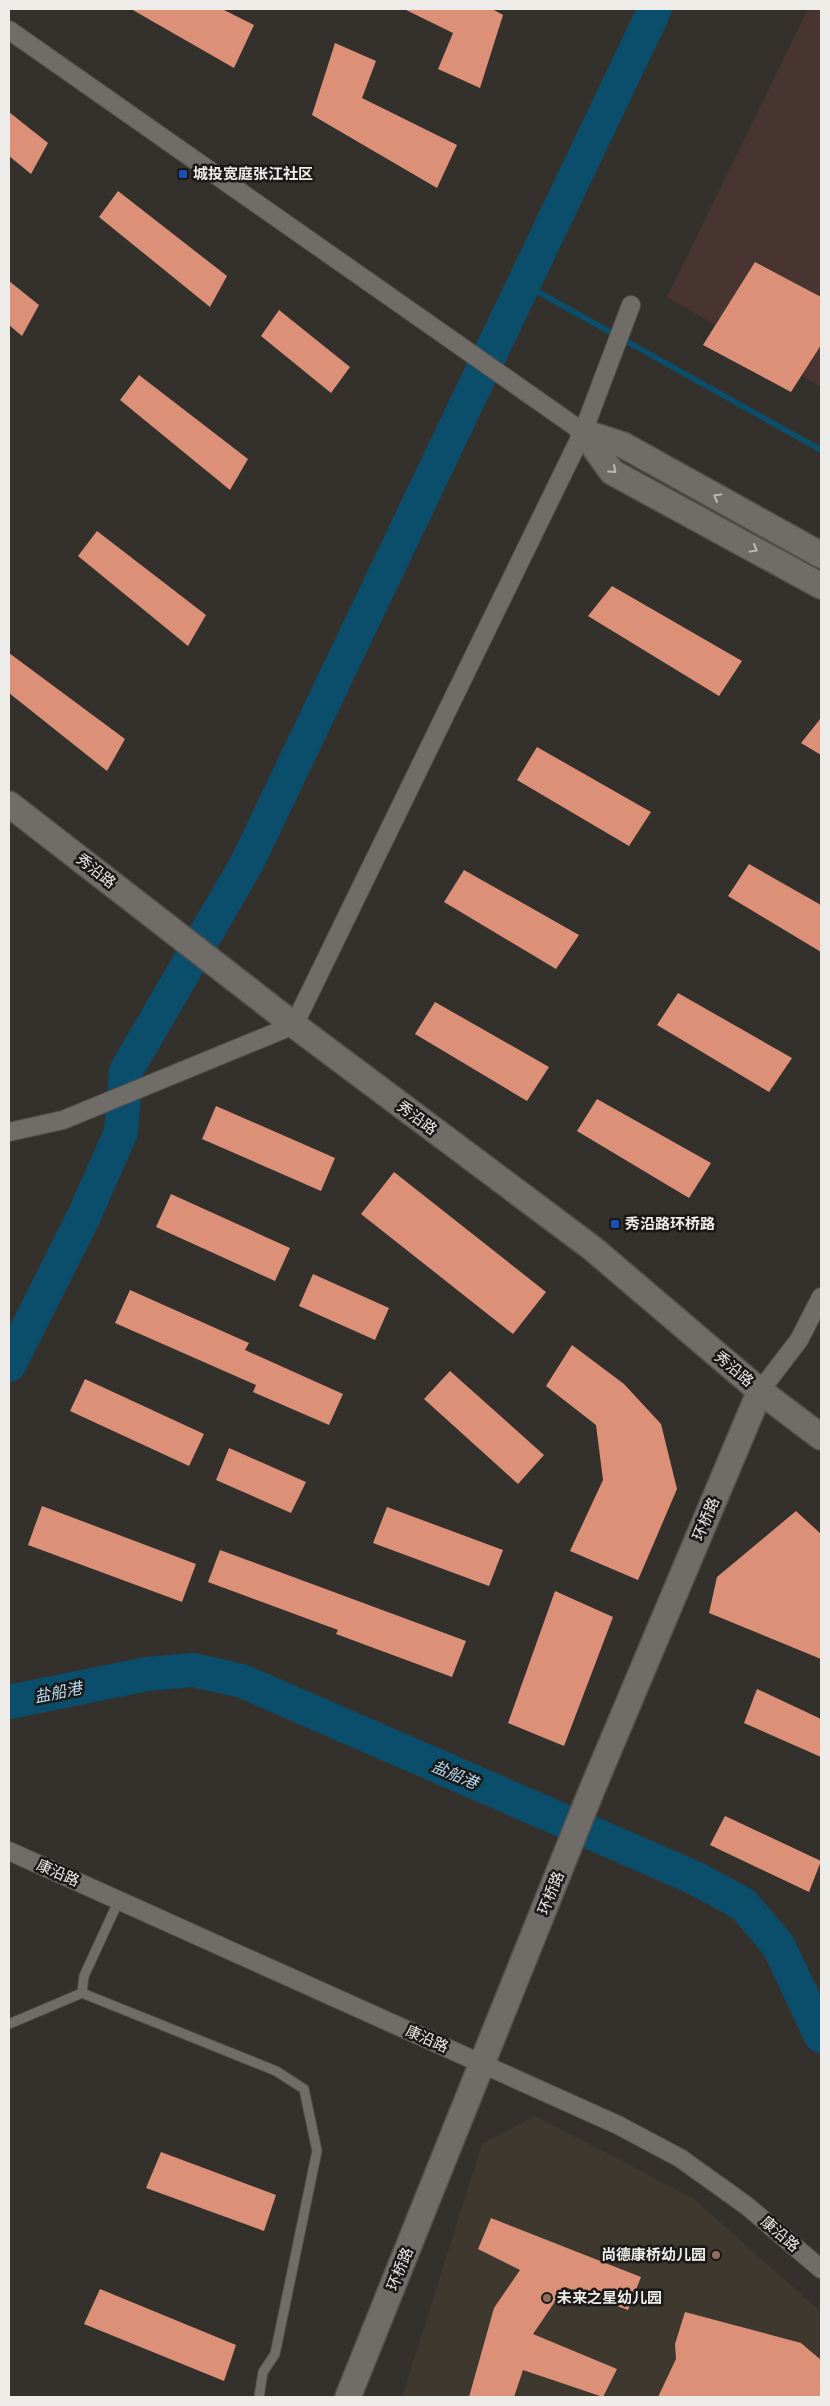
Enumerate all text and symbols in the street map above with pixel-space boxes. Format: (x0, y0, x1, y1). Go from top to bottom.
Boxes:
place label: 城投宽庭张江社区 (193, 164, 313, 182)
marker: 城投宽庭张江社区 (177, 168, 189, 180)
one-way arrow (607, 465, 616, 474)
one-way arrow (714, 494, 723, 504)
one-way arrow (749, 543, 758, 553)
street label: 秀沿路 (73, 849, 120, 891)
street label: 秀沿路 (394, 1096, 441, 1138)
place label: 秀沿路环桥路 (625, 1214, 715, 1232)
marker: 秀沿路环桥路 (609, 1218, 621, 1230)
street label: 秀沿路 (712, 1347, 758, 1390)
street label: 环桥路 (688, 1494, 722, 1543)
water label: 盐船港 (33, 1677, 85, 1706)
water label: 盐船港 (429, 1755, 483, 1793)
street label: 康沿路 (34, 1855, 83, 1889)
street label: 环桥路 (533, 1868, 567, 1917)
street label: 康沿路 (403, 2021, 452, 2055)
street label: 康沿路 (758, 2212, 804, 2255)
street label: 环桥路 (382, 2244, 416, 2293)
place label: 尚德康桥幼儿园 (601, 2245, 706, 2263)
marker: 尚德康桥幼儿园 (710, 2249, 722, 2261)
place label: 未来之星幼儿园 (557, 2288, 662, 2306)
marker: 未来之星幼儿园 (541, 2292, 553, 2304)

